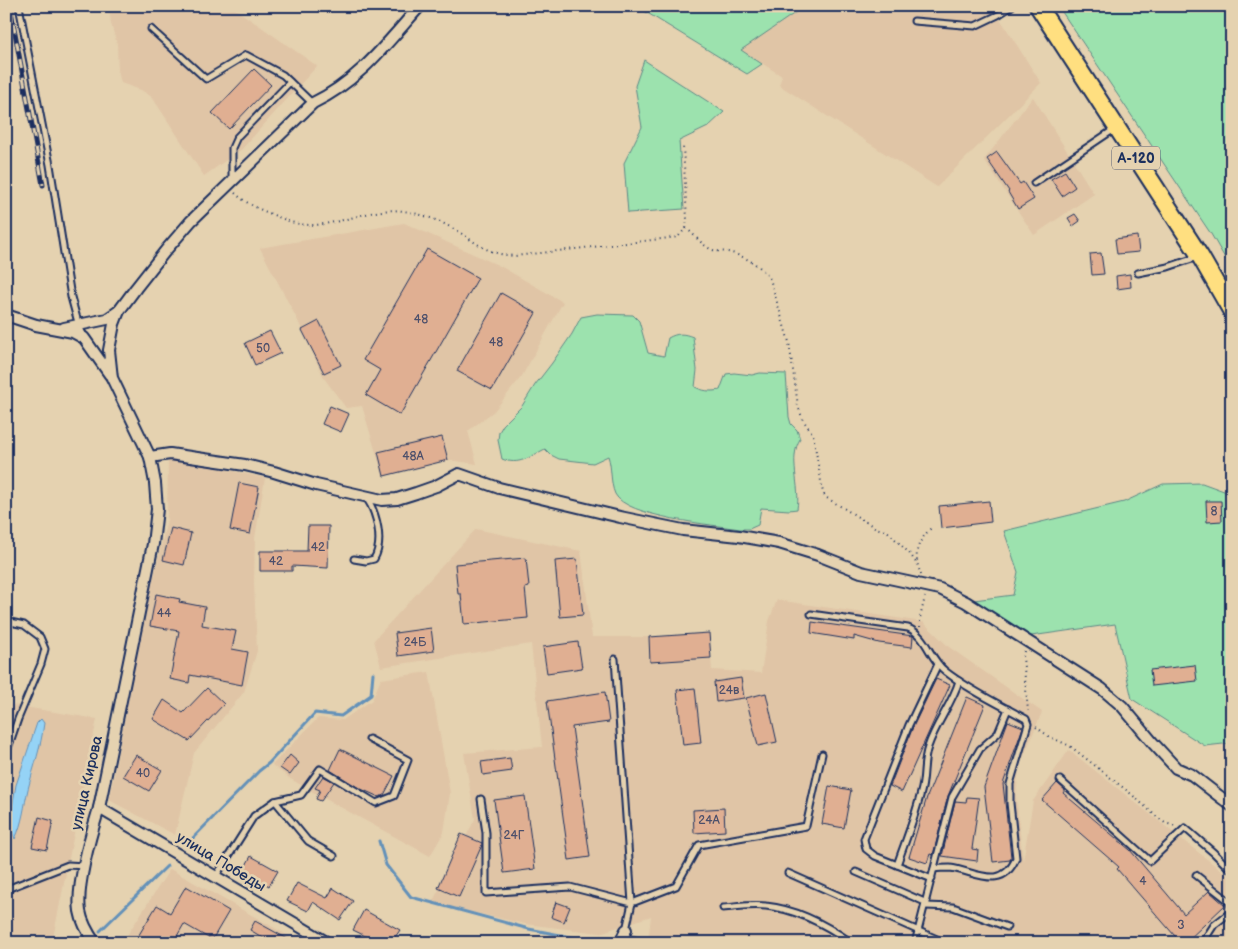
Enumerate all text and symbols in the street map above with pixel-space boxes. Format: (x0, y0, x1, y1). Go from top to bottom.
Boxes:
road number: А-120 (1112, 146, 1160, 170)
house number: 48 (414, 312, 428, 327)
house number: 48 (489, 335, 503, 350)
house number: 50 (256, 341, 270, 356)
house number: 48А (402, 449, 425, 464)
house number: 8 (1211, 504, 1218, 519)
house number: 42 (311, 540, 325, 555)
house number: 42 (269, 554, 283, 569)
house number: 44 (157, 606, 172, 621)
house number: 24Б (404, 635, 427, 650)
house number: 24в (719, 683, 740, 698)
street label: улица Кирова (67, 734, 107, 832)
house number: 40 (136, 766, 150, 781)
house number: 24А (698, 813, 720, 828)
street label: улица Победы (173, 828, 269, 896)
house number: 24Г (504, 828, 525, 843)
house number: 4 (1139, 874, 1147, 889)
house number: 3 (1177, 918, 1185, 933)

